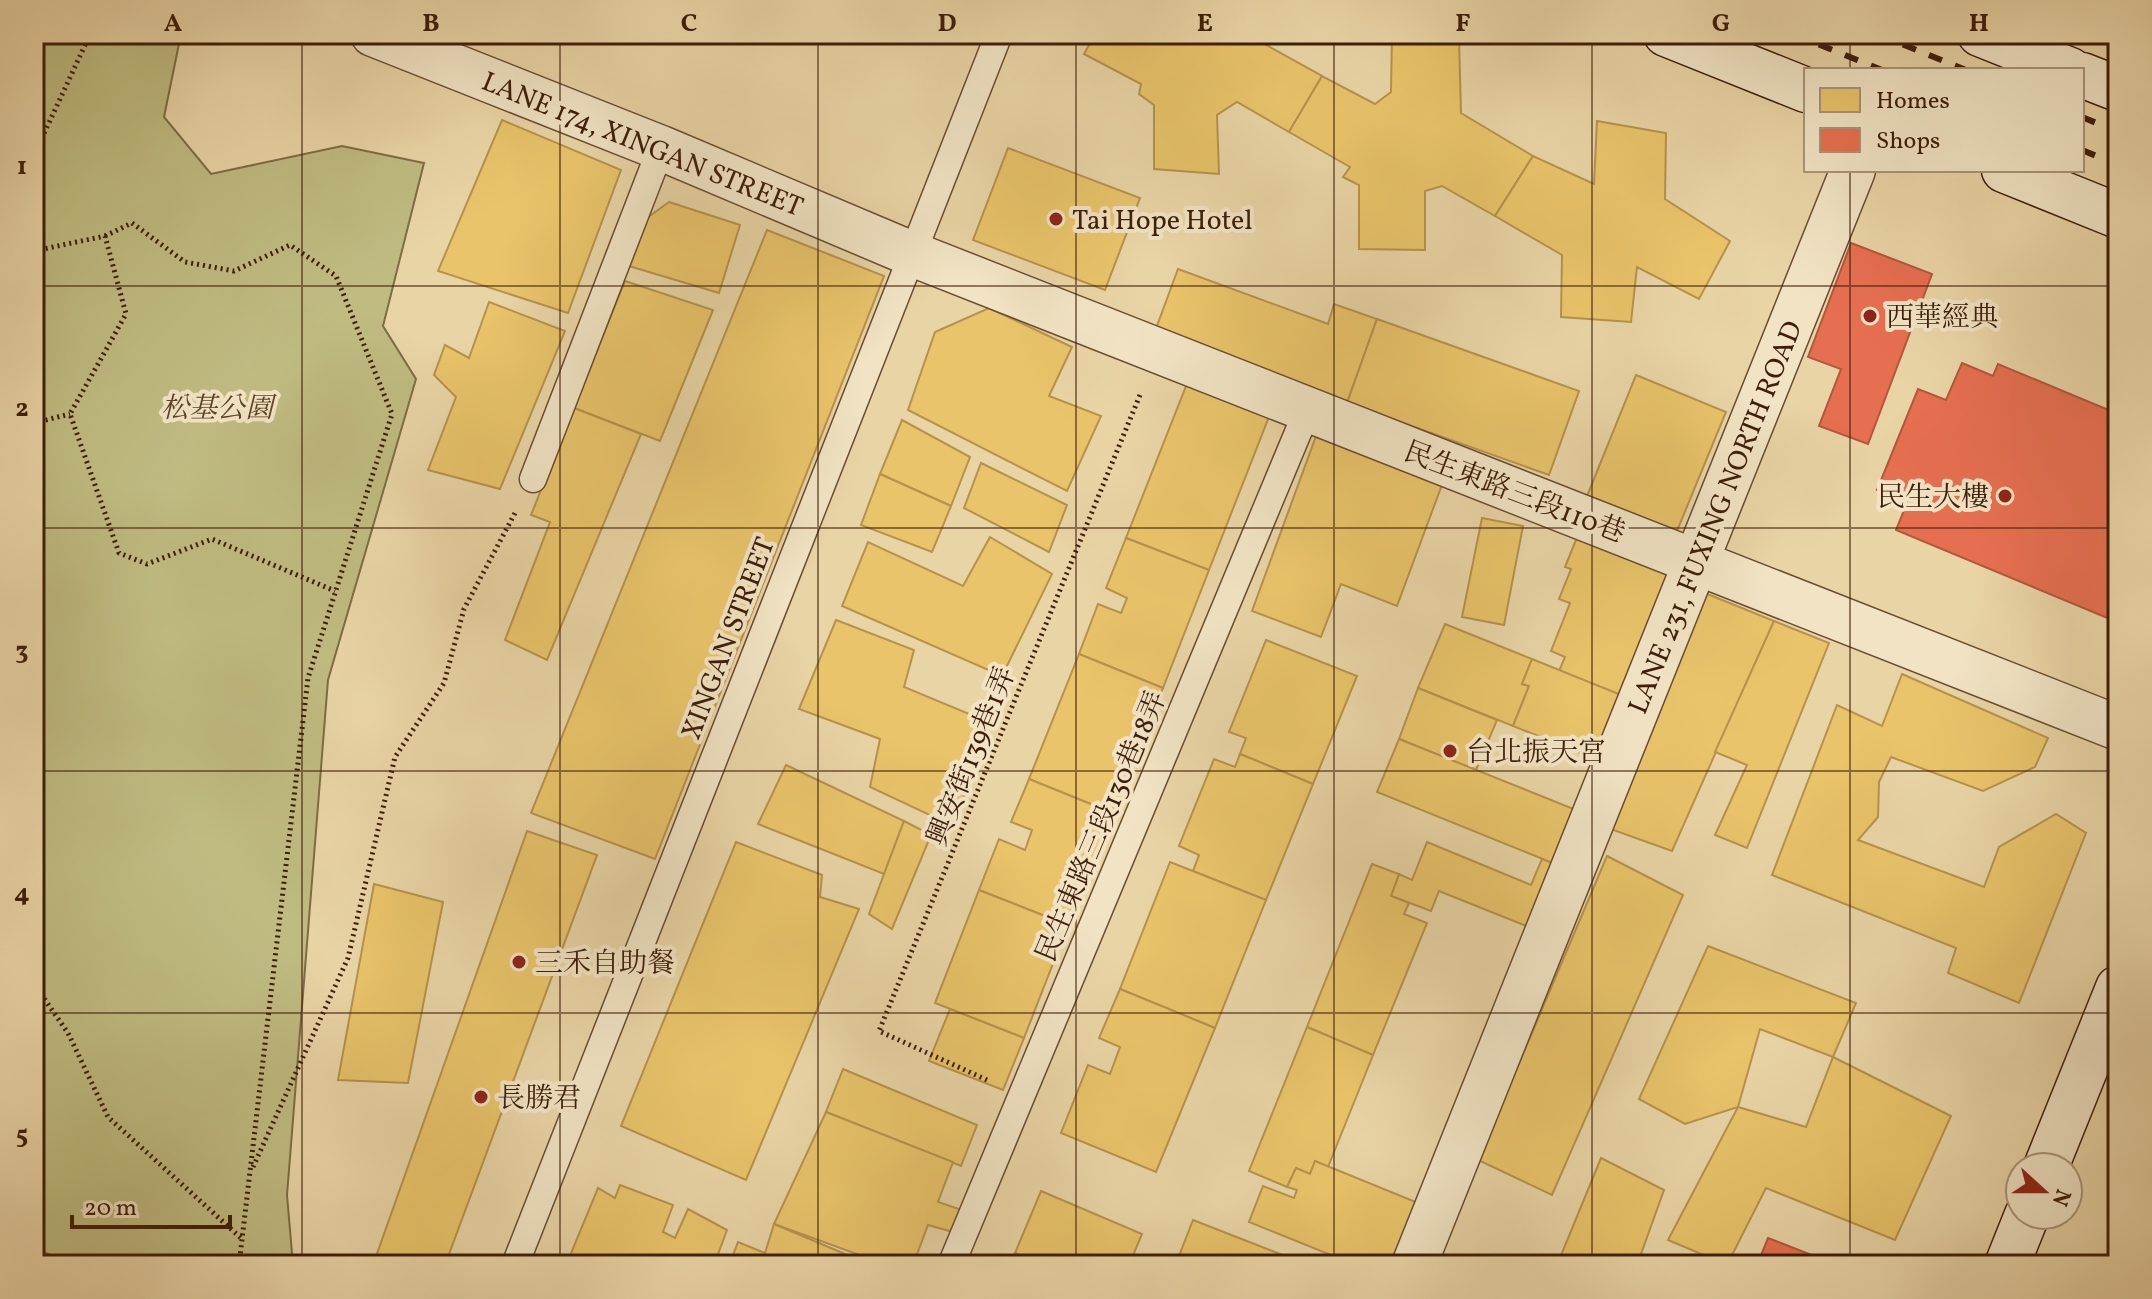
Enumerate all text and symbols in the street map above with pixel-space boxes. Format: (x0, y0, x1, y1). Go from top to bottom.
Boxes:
text: A (164, 6, 183, 42)
text: B (422, 6, 440, 42)
text: C (681, 6, 697, 42)
text: D (937, 6, 957, 42)
text: E (1197, 6, 1213, 42)
text: F (1455, 6, 1471, 42)
text: G (1712, 6, 1730, 42)
text: H (1969, 6, 1989, 42)
street label: LANE 174, XINGAN STREET (476, 63, 809, 228)
legend (1804, 68, 2084, 172)
text: Homes (1876, 85, 1950, 119)
text: Shops (1876, 125, 1940, 159)
text: 1 (17, 149, 27, 185)
place label: Tai Hope Hotel (1072, 202, 1253, 241)
marker: Tai Hope Hotel (1047, 210, 1065, 228)
place label: 西華經典 (1886, 299, 1998, 338)
marker: 西華經典 (1861, 307, 1879, 325)
street label: LANE 231, FUXING NORTH ROAD (1619, 316, 1813, 720)
park label: 松基公園 (161, 390, 277, 429)
text: 2 (15, 391, 29, 427)
street label: 民生東路三段110巷 (1398, 433, 1631, 554)
place label: 民生大樓 (1877, 479, 1989, 518)
marker: 民生大樓 (1996, 487, 2014, 505)
street label: XINGAN STREET (673, 532, 786, 746)
text: 3 (15, 634, 29, 670)
street label: 興安街139巷1弄 (919, 662, 1026, 852)
street label: 民生東路三段130巷18弄 (1028, 686, 1177, 968)
place label: 台北振天宮 (1466, 734, 1606, 773)
marker: 台北振天宮 (1441, 742, 1459, 760)
text: 4 (14, 876, 30, 912)
place label: 三禾自助餐 (535, 945, 675, 984)
marker: 三禾自助餐 (510, 953, 528, 971)
place label: 長勝君 (497, 1080, 581, 1119)
marker: 長勝君 (472, 1088, 490, 1106)
text: 5 (16, 1118, 28, 1154)
north arrow (2004, 1151, 2084, 1231)
scale bar (72, 1179, 230, 1229)
text: N (2043, 1184, 2078, 1210)
text: 20 m (84, 1192, 137, 1226)

